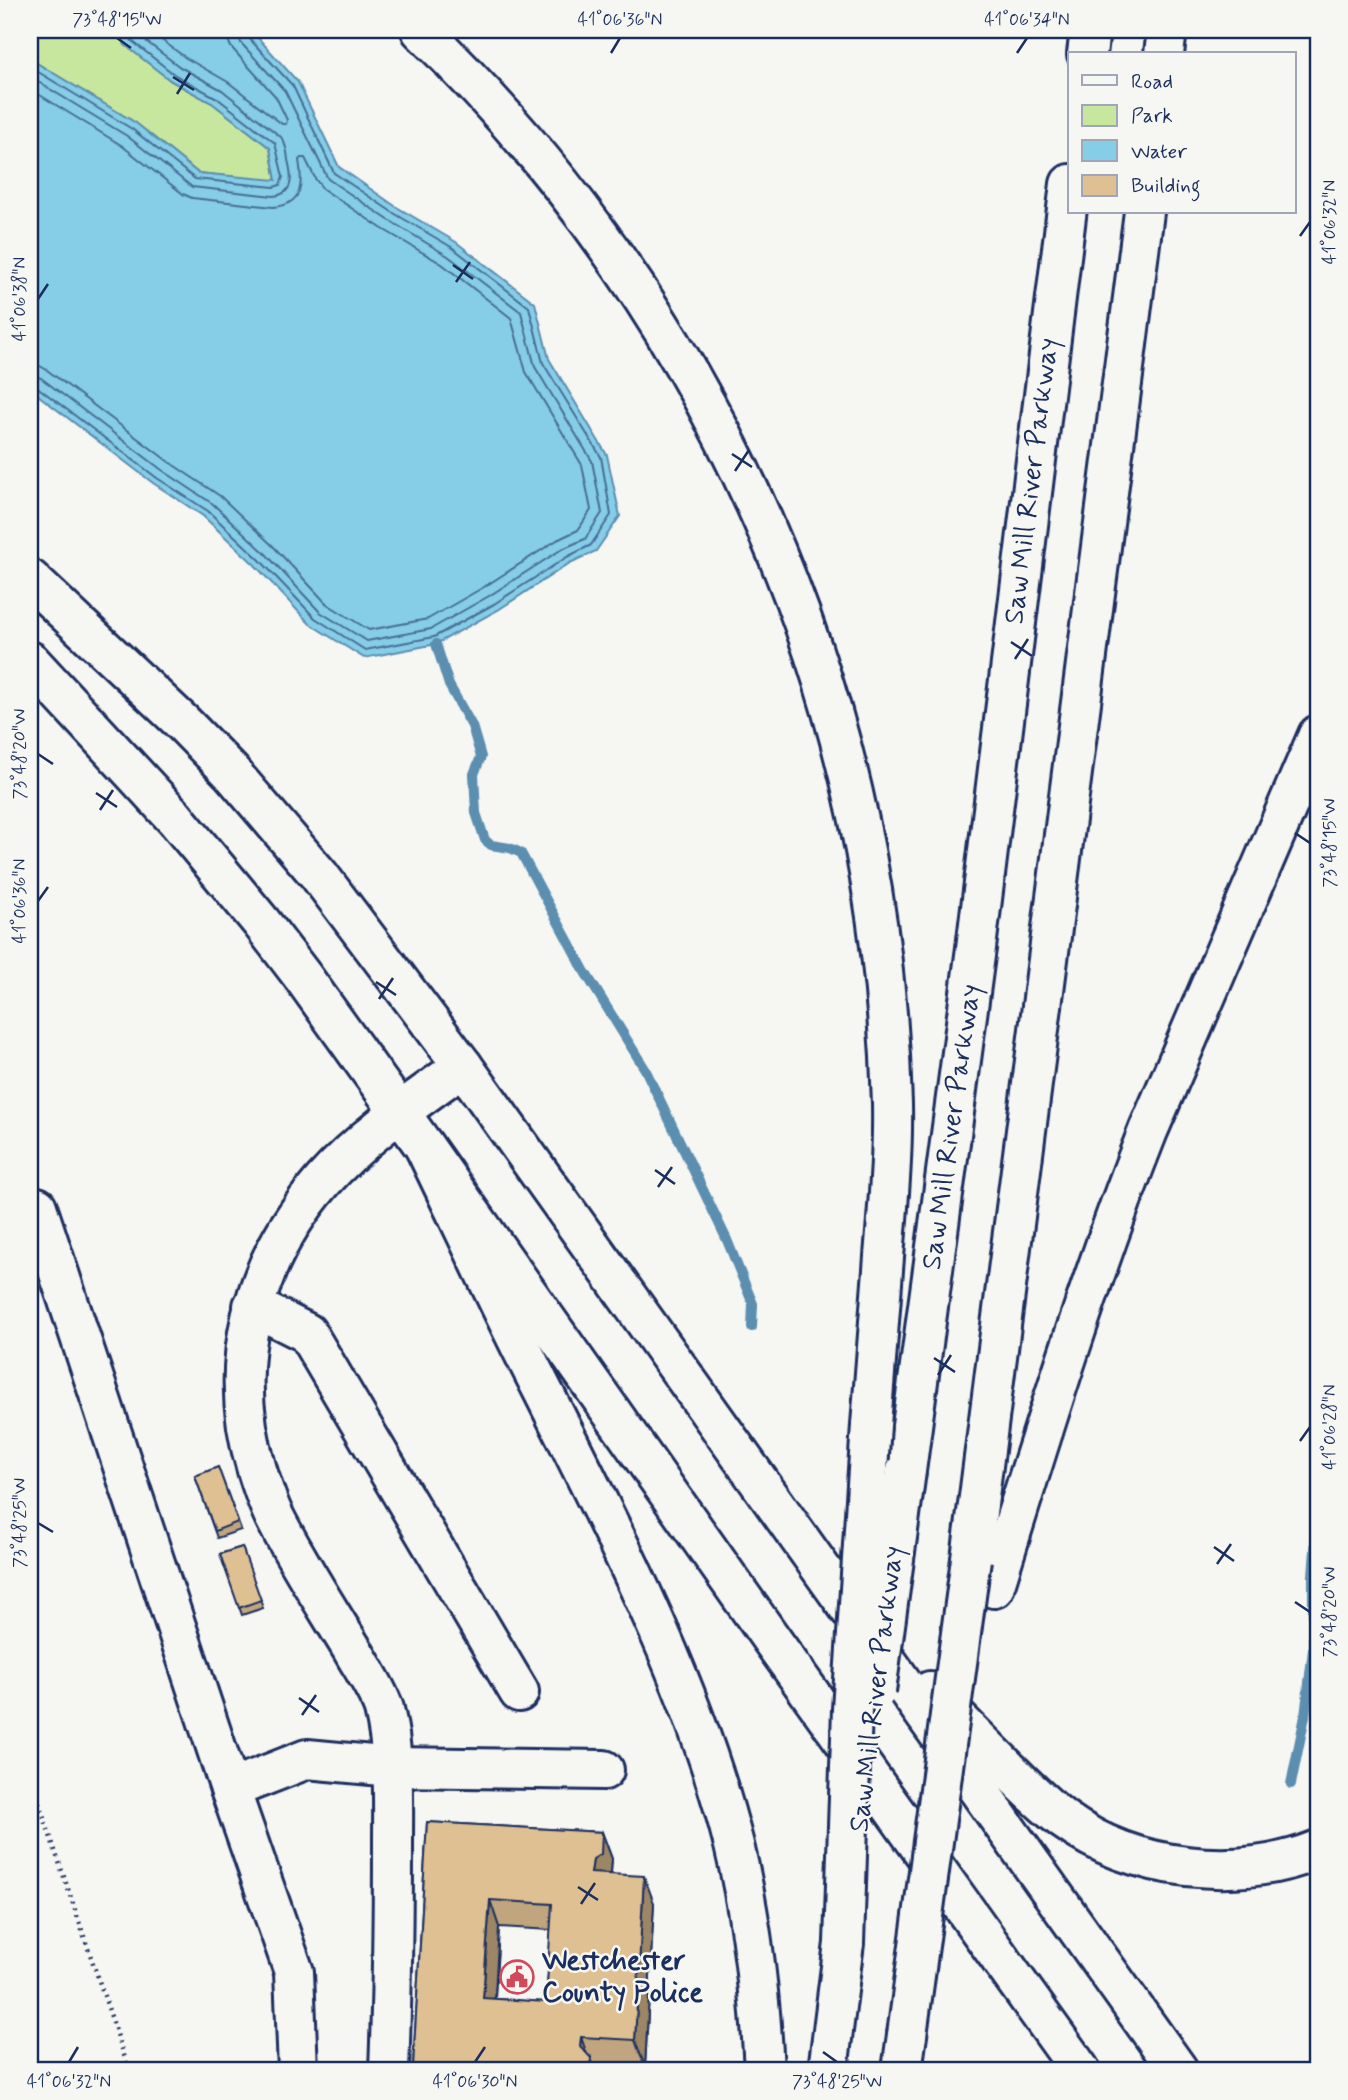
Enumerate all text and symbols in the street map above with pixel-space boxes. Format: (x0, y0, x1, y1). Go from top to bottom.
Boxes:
text: 73°48'15"W (72, 8, 162, 32)
text: 41°06'36"N (578, 8, 662, 32)
text: 41°06'34"N (984, 8, 1070, 32)
legend (1068, 52, 1296, 214)
text: Road (1131, 68, 1173, 96)
text: Park (1131, 102, 1173, 130)
text: Water (1131, 138, 1187, 166)
text: Building (1131, 172, 1201, 202)
text: 41°06'32"N (1318, 180, 1342, 264)
text: 41°06'38"N (8, 257, 32, 341)
street label: Saw Mill River Parkway (996, 336, 1068, 626)
text: 73°48'20"W (8, 709, 32, 799)
text: 73°48'15"W (1318, 798, 1342, 888)
text: 41°06'36"N (8, 859, 32, 943)
street label: Saw Mill River Parkway (914, 982, 990, 1272)
text: 41°06'28"N (1318, 1384, 1342, 1470)
text: 73°48'25"W (8, 1478, 32, 1568)
street label: Saw Mill River Parkway (841, 1544, 913, 1834)
text: 73°48'20"W (1318, 1567, 1342, 1657)
place label: Westchester County Police (542, 1943, 703, 2012)
public building icon: Westchester County Police (498, 1958, 536, 1996)
text: 41°06'32"N (27, 2070, 111, 2094)
text: 41°06'30"N (432, 2070, 518, 2094)
text: 73°48'25"W (792, 2070, 882, 2094)

